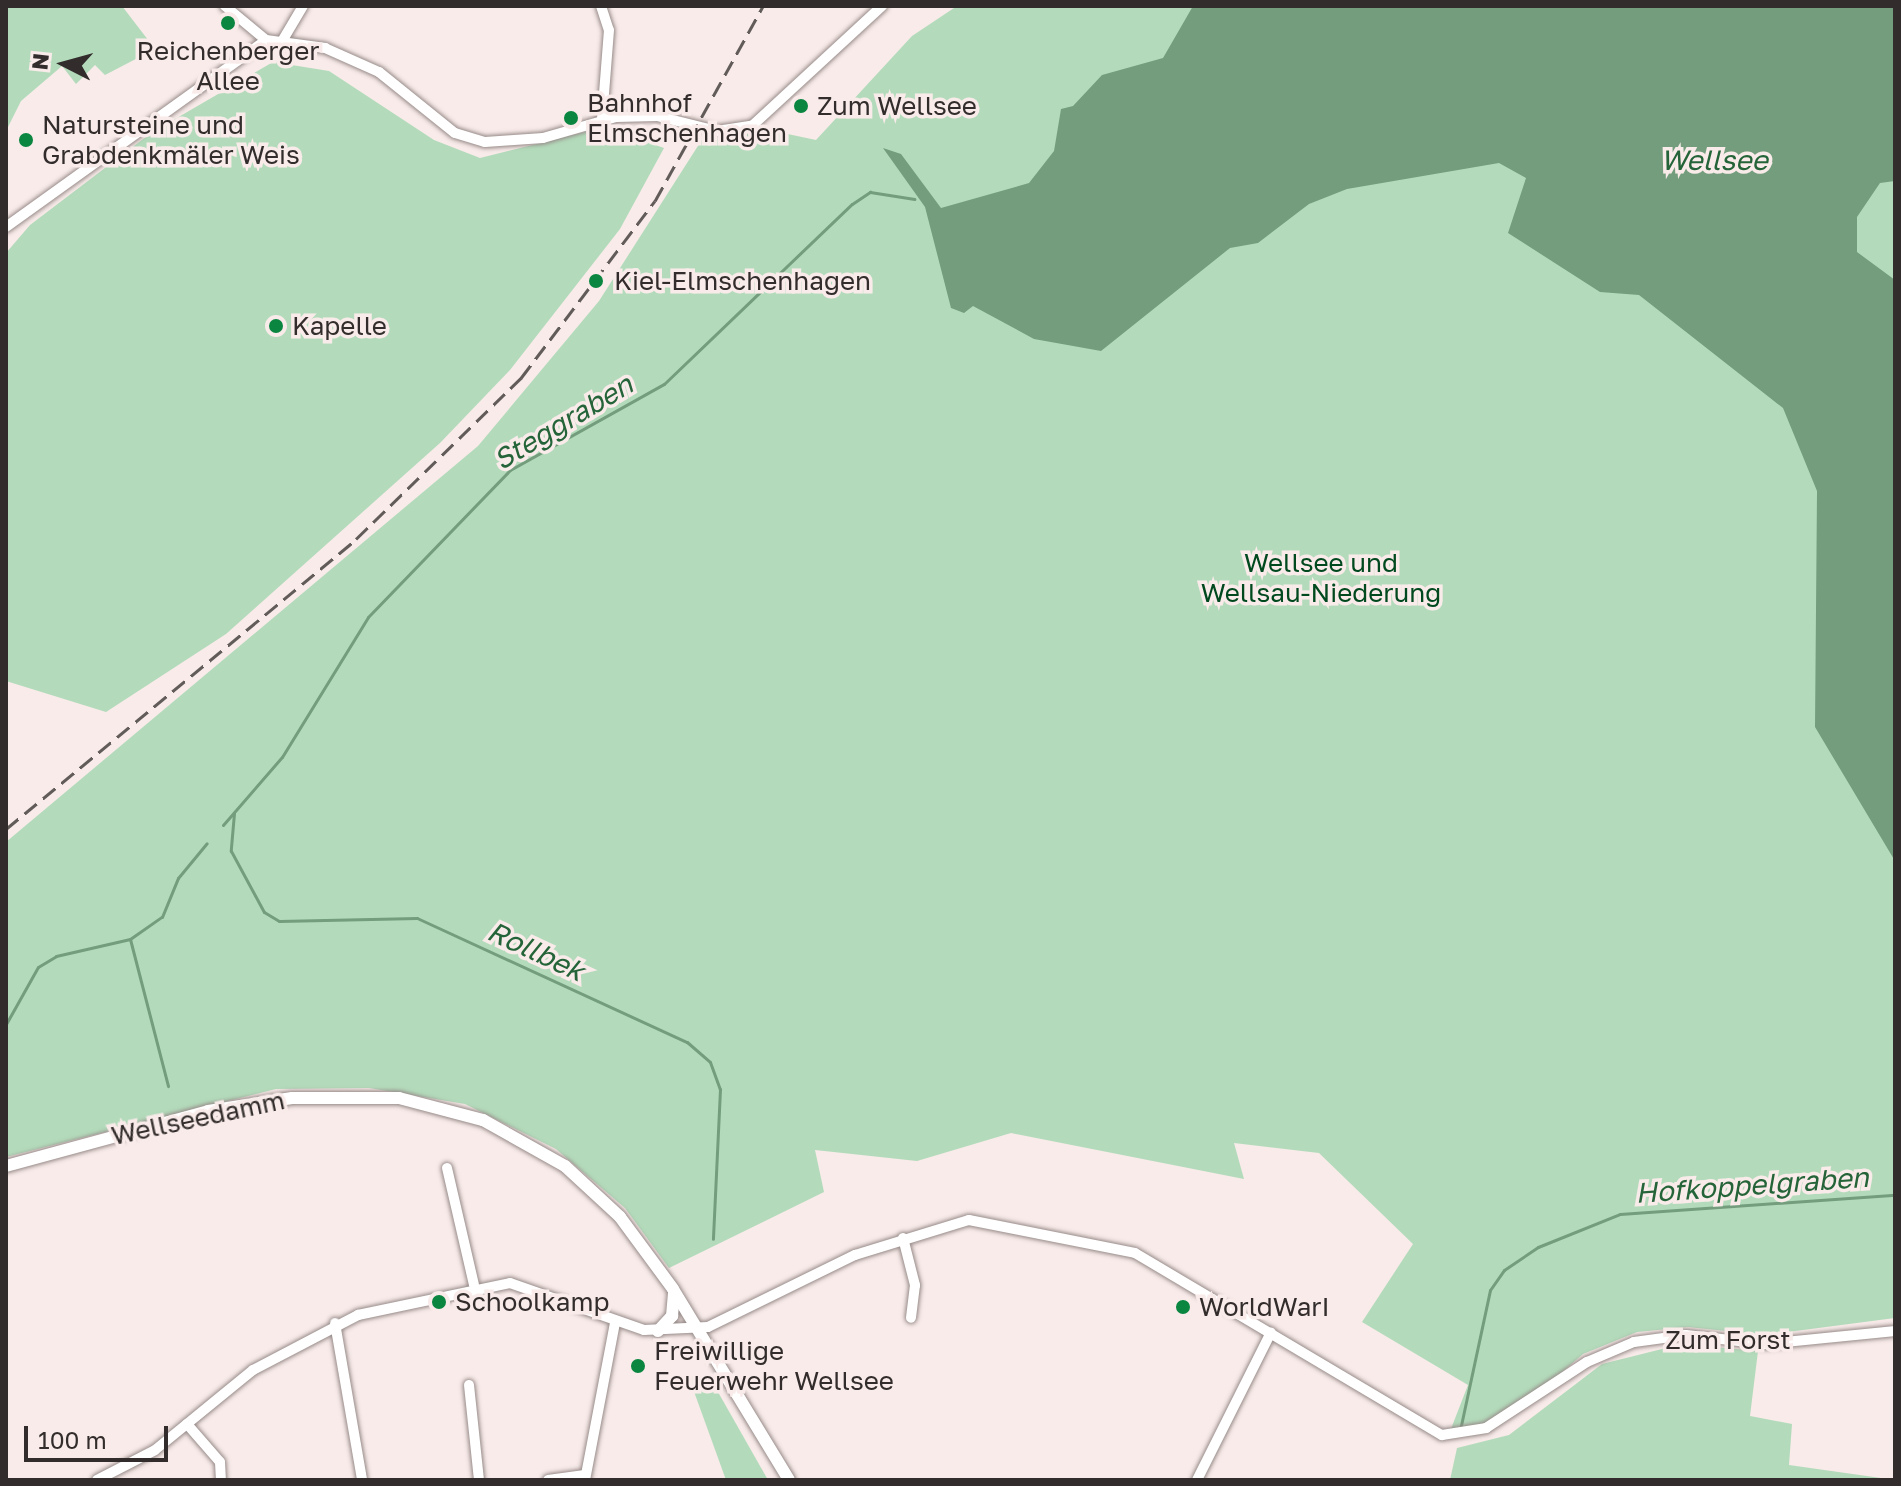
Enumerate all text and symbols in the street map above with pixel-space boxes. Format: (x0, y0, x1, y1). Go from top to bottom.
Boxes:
marker: Reichenberger Allee (219, 14, 237, 32)
north arrow (24, 24, 104, 104)
place label: Reichenberger Allee (137, 35, 319, 96)
text: N (25, 52, 54, 71)
place label: Bahnhof Elmschenhagen (587, 87, 787, 148)
place label: Zum Wellsee (817, 90, 977, 122)
marker: Zum Wellsee (792, 97, 810, 115)
place label: Natursteine und Grabdenkmäler Weis (42, 109, 300, 170)
marker: Bahnhof Elmschenhagen (562, 109, 580, 127)
marker: Natursteine und Grabdenkmäler Weis (17, 131, 35, 149)
water label: Wellsee (1660, 143, 1768, 177)
place label: Kiel-Elmschenhagen (614, 265, 871, 297)
marker: Kiel-Elmschenhagen (585, 270, 607, 292)
place label: Kapelle (292, 310, 387, 342)
marker: Kapelle (267, 317, 285, 335)
water label: Steggraben (487, 367, 639, 477)
park label: Wellsee und Wellsau-Niederung (1201, 547, 1441, 608)
water label: Rollbek (482, 914, 590, 988)
street label: Wellseedamm (109, 1084, 287, 1152)
water label: Hofkoppelgraben (1634, 1160, 1870, 1210)
place label: Schoolkamp (455, 1286, 609, 1318)
place label: WorldWarI (1199, 1291, 1330, 1323)
marker: Schoolkamp (430, 1293, 448, 1311)
marker: WorldWarI (1174, 1298, 1192, 1316)
street label: Zum Forst (1665, 1324, 1791, 1356)
place label: Freiwillige Feuerwehr Wellsee (654, 1335, 894, 1396)
marker: Freiwillige Feuerwehr Wellsee (629, 1357, 647, 1375)
scale bar (28, 1410, 172, 1460)
text: 100 m (38, 1425, 107, 1454)

